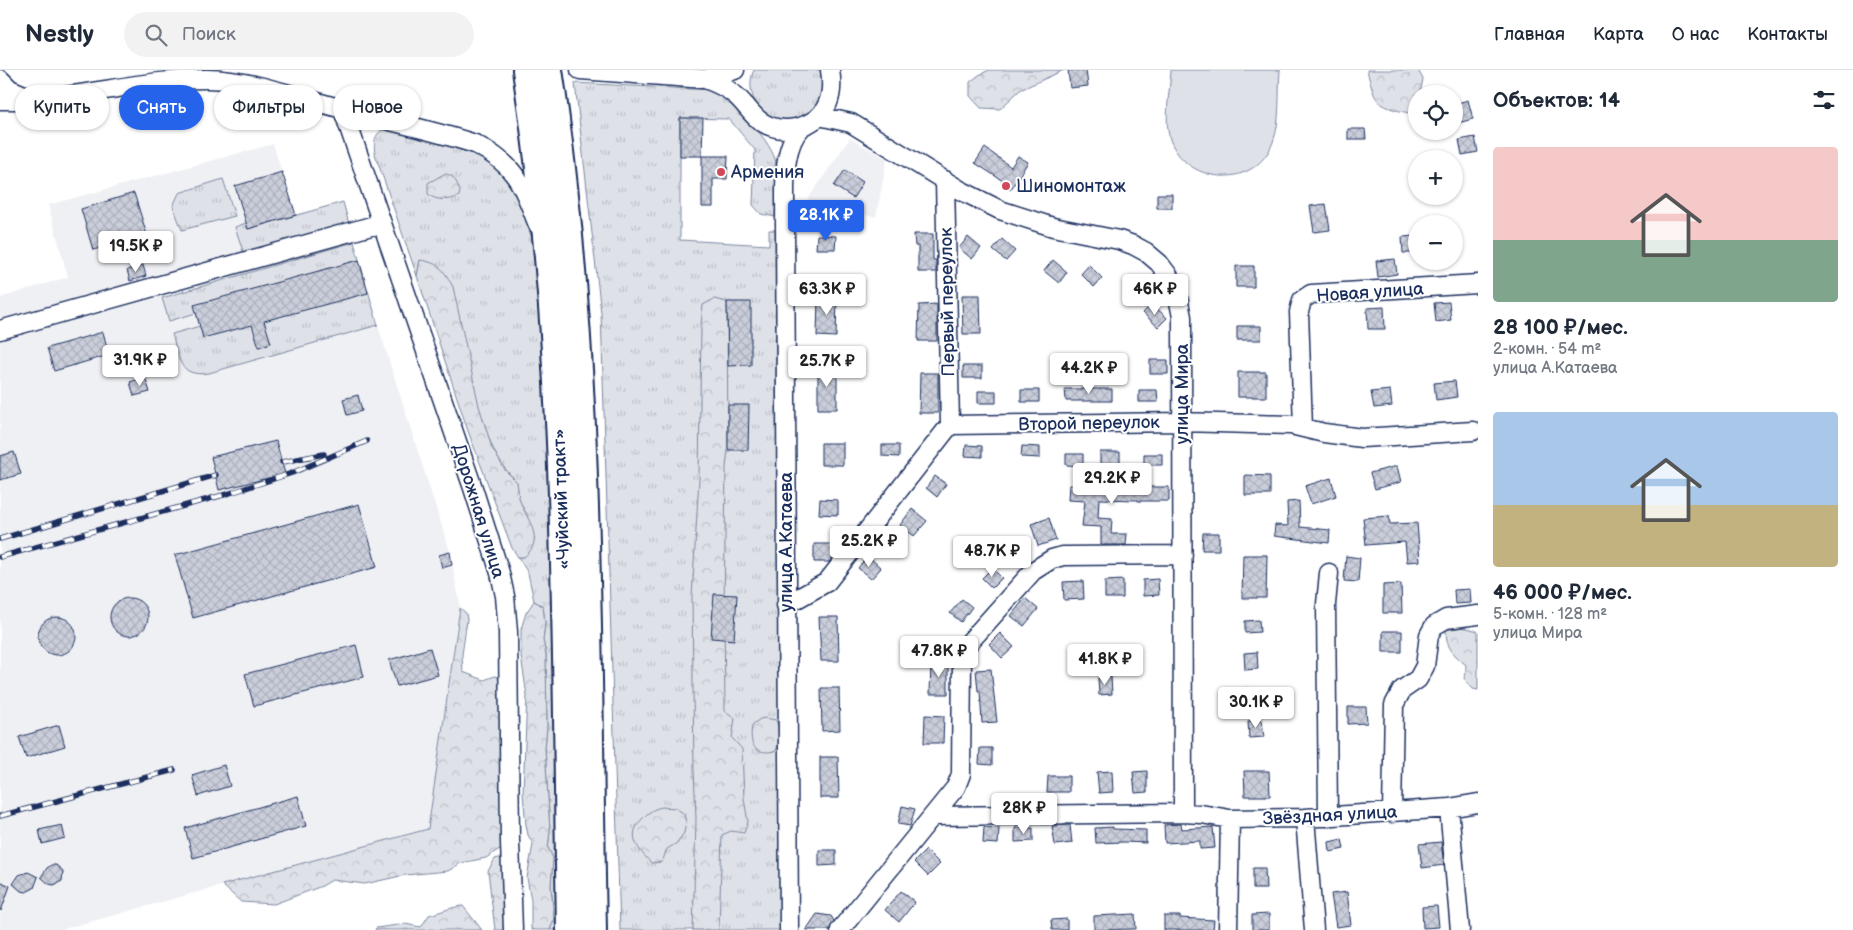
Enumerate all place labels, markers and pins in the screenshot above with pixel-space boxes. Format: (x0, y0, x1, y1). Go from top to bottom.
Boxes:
place label: Армения (730, 162, 804, 183)
marker: Армения (715, 166, 727, 178)
place label: Шиномонтаж (1016, 176, 1126, 197)
marker: Шиномонтаж (1000, 180, 1012, 192)
pin: 28.1K ₽ (780, 200, 872, 242)
pin: 19.5K ₽ (90, 230, 182, 273)
pin: 63.3K ₽ (781, 274, 873, 316)
pin: 46K ₽ (1120, 274, 1190, 316)
pin: 31.9K ₽ (94, 344, 186, 387)
pin: 25.7K ₽ (781, 346, 873, 388)
pin: 44.2K ₽ (1043, 352, 1135, 395)
pin: 29.2K ₽ (1066, 462, 1158, 505)
pin: 25.2K ₽ (823, 526, 915, 568)
pin: 48.7K ₽ (946, 536, 1038, 578)
pin: 47.8K ₽ (893, 636, 985, 678)
pin: 41.8K ₽ (1059, 644, 1151, 686)
pin: 30.1K ₽ (1210, 686, 1302, 729)
pin: 28K ₽ (989, 792, 1059, 835)

